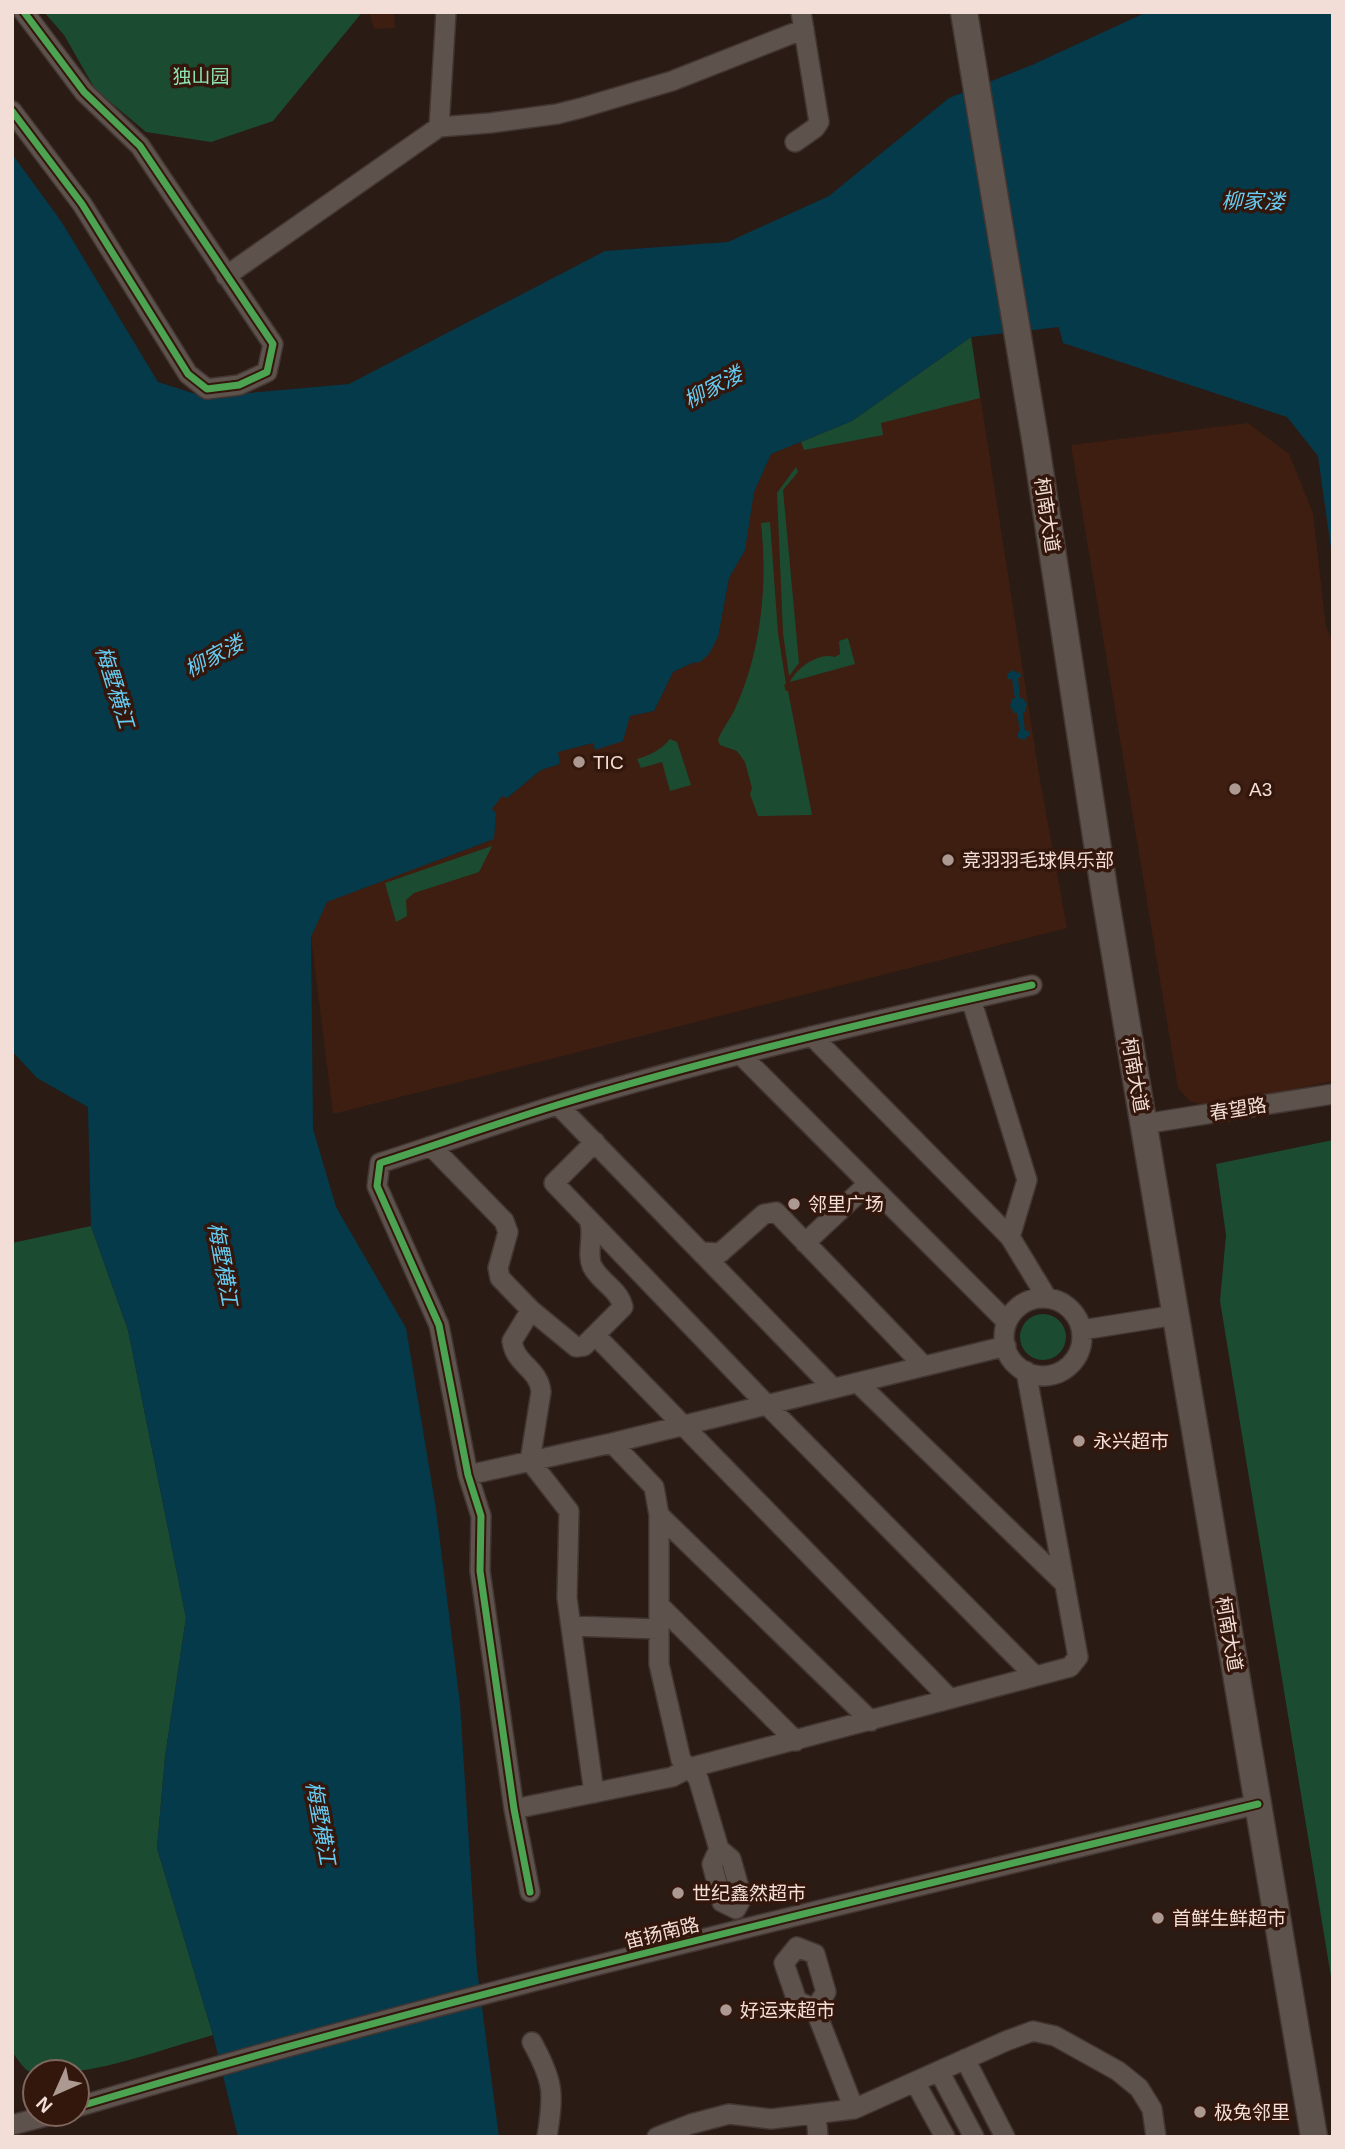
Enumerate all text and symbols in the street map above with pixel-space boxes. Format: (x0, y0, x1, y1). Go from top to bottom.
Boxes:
park label: 独山园 (172, 66, 230, 87)
water label: 柳家溇 (1221, 189, 1288, 213)
water label: 柳家溇 (680, 361, 749, 412)
street label: 柯南大道 (1031, 476, 1063, 554)
water label: 柳家溇 (181, 630, 250, 681)
water label: 梅墅横江 (92, 643, 139, 732)
place label: TIC (593, 752, 624, 773)
marker: TIC (571, 754, 587, 770)
place label: A3 (1249, 779, 1272, 800)
marker: A3 (1227, 781, 1243, 797)
place label: 竞羽羽毛球俱乐部 (962, 850, 1114, 871)
marker: 竞羽羽毛球俱乐部 (940, 852, 956, 868)
street label: 柯南大道 (1118, 1036, 1152, 1114)
street label: 春望路 (1208, 1094, 1268, 1124)
place label: 邻里广场 (808, 1194, 884, 1215)
marker: 邻里广场 (786, 1196, 802, 1212)
water label: 梅墅横江 (204, 1221, 242, 1309)
place label: 永兴超市 (1093, 1431, 1169, 1452)
marker: 永兴超市 (1071, 1433, 1087, 1449)
street label: 柯南大道 (1212, 1595, 1246, 1673)
water label: 梅墅横江 (302, 1780, 340, 1868)
place label: 世纪鑫然超市 (692, 1883, 806, 1904)
marker: 世纪鑫然超市 (670, 1885, 686, 1901)
place label: 首鲜生鲜超市 (1172, 1908, 1286, 1929)
marker: 首鲜生鲜超市 (1150, 1910, 1166, 1926)
street label: 笛扬南路 (623, 1914, 701, 1952)
place label: 好运来超市 (740, 2000, 835, 2021)
marker: 好运来超市 (718, 2002, 734, 2018)
north arrow (21, 2058, 91, 2128)
text: N (32, 2092, 57, 2117)
place label: 极兔邻里 (1214, 2102, 1290, 2123)
marker: 极兔邻里 (1192, 2104, 1208, 2120)

